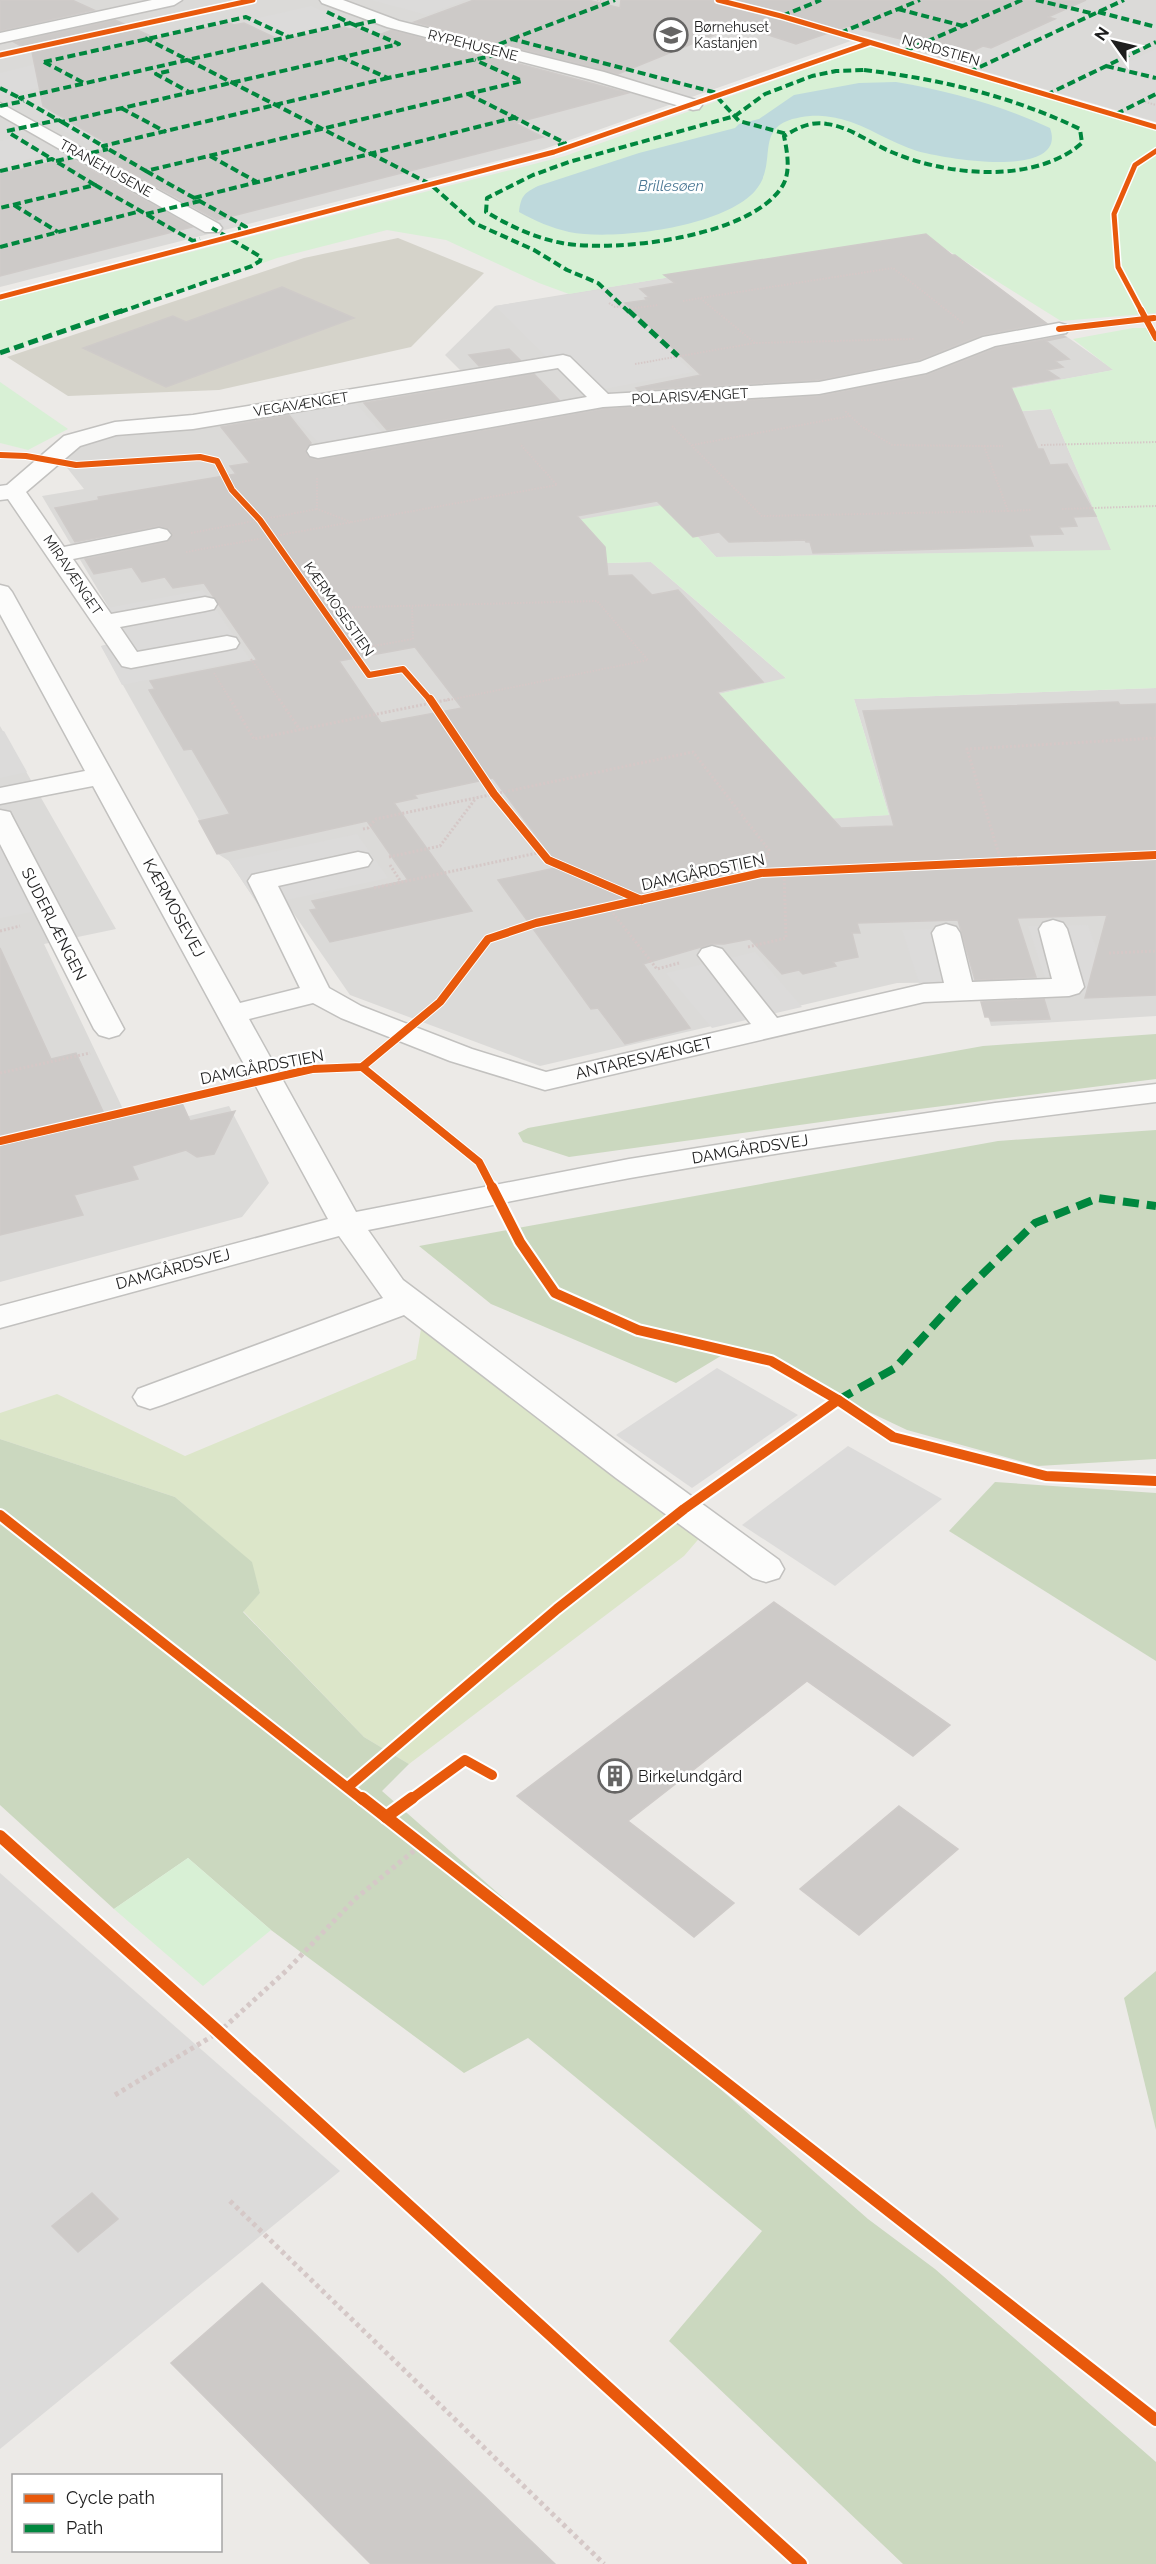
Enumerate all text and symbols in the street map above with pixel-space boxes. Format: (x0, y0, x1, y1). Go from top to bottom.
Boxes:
north arrow (1084, 12, 1144, 72)
school or university icon: Børnehuset Kastanjen (653, 17, 689, 53)
place label: Børnehuset Kastanjen (694, 19, 769, 51)
text: N (1091, 24, 1113, 44)
street label: RYPEHUSENE (426, 26, 520, 64)
street label: NORDSTIEN (900, 31, 982, 69)
street label: TRANEHUSENE (57, 136, 155, 200)
water label: Brillesøen (638, 177, 704, 195)
street label: POLARISVÆNGET (631, 385, 749, 407)
street label: VEGAVÆNGET (252, 389, 350, 419)
street label: MIRAVÆNGET (40, 532, 106, 618)
street label: KÆRMOSESTIEN (301, 559, 377, 659)
street label: DAMGÅRDSTIEN (639, 849, 766, 894)
street label: KÆRMOSEVEJ (139, 855, 209, 961)
street label: SUDERLÆNGEN (17, 864, 91, 984)
street label: ANTARESVÆNGET (573, 1033, 715, 1083)
street label: DAMGÅRDSTIEN (198, 1045, 325, 1088)
street label: DAMGÅRDSVEJ (690, 1129, 810, 1168)
street label: DAMGÅRDSVEJ (113, 1244, 232, 1293)
building icon: Birkelundgård (597, 1758, 633, 1794)
place label: Birkelundgård (638, 1767, 742, 1786)
legend (12, 2474, 222, 2552)
text: Cycle path (66, 2487, 155, 2508)
text: Path (66, 2517, 103, 2538)

